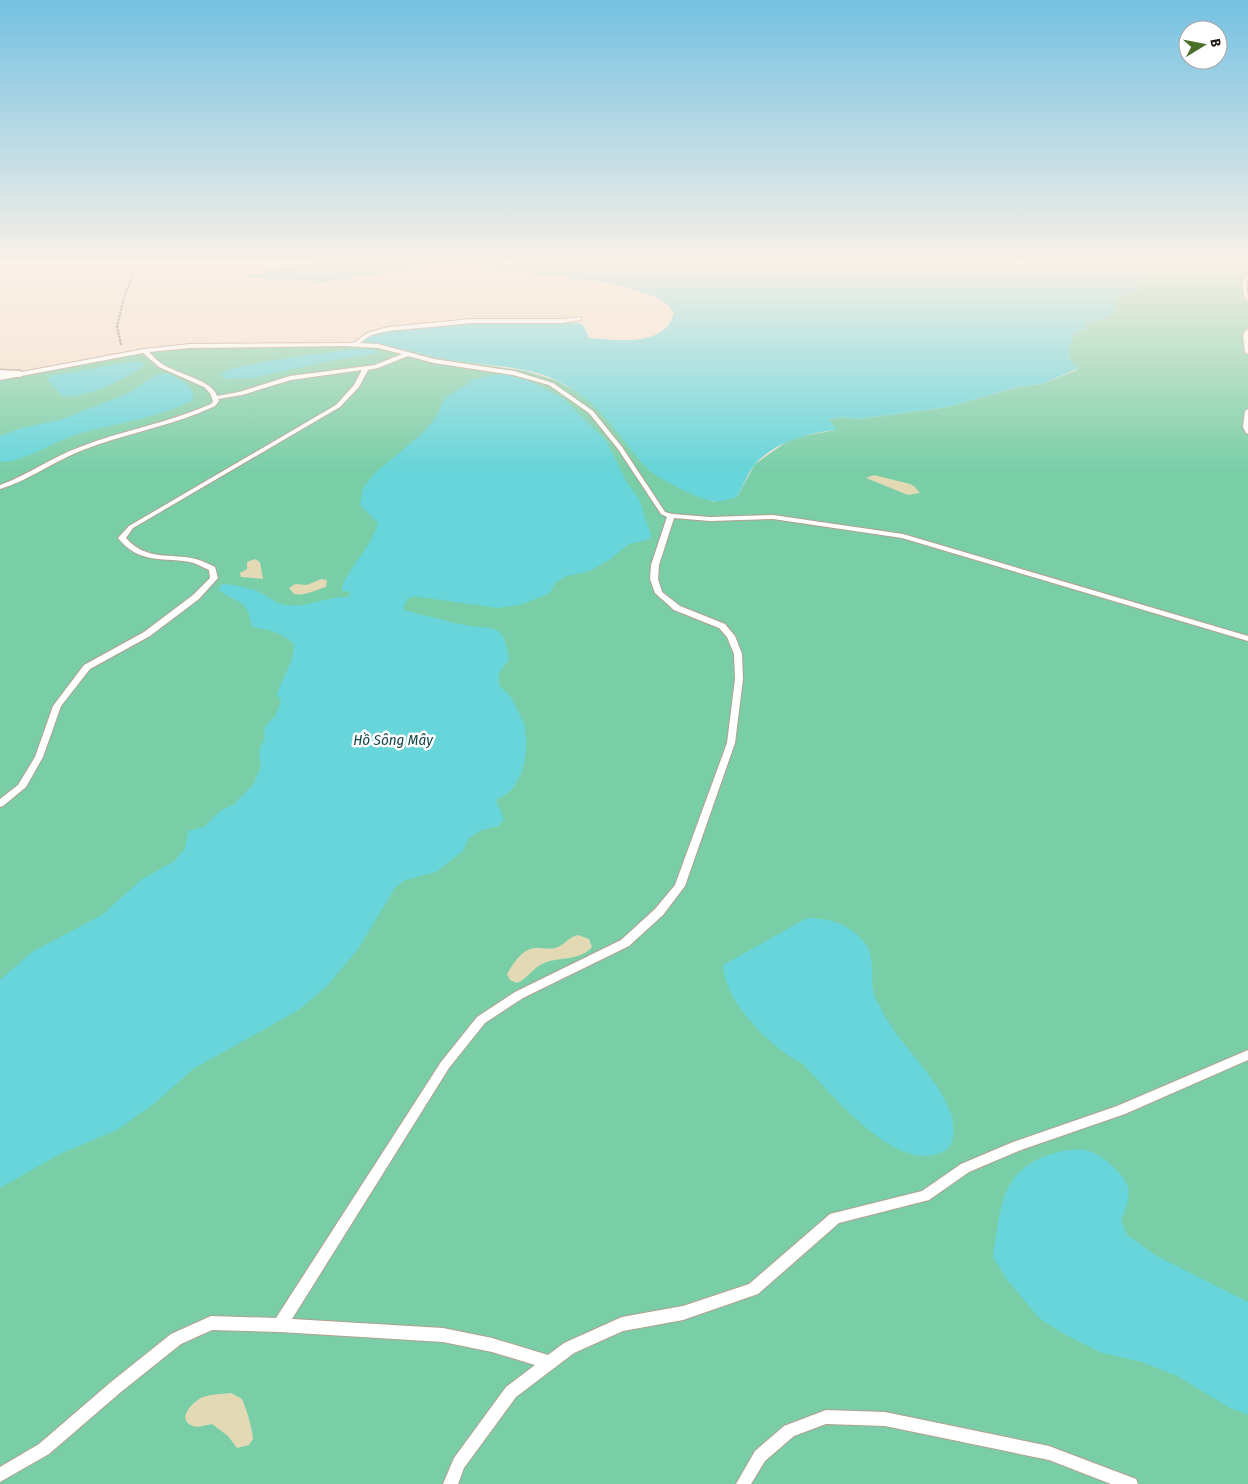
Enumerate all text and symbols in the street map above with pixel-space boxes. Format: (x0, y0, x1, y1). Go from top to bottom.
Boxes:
north arrow (1178, 20, 1228, 70)
text: B (1206, 37, 1224, 48)
water label: Hồ Sông Mây (353, 731, 434, 749)

